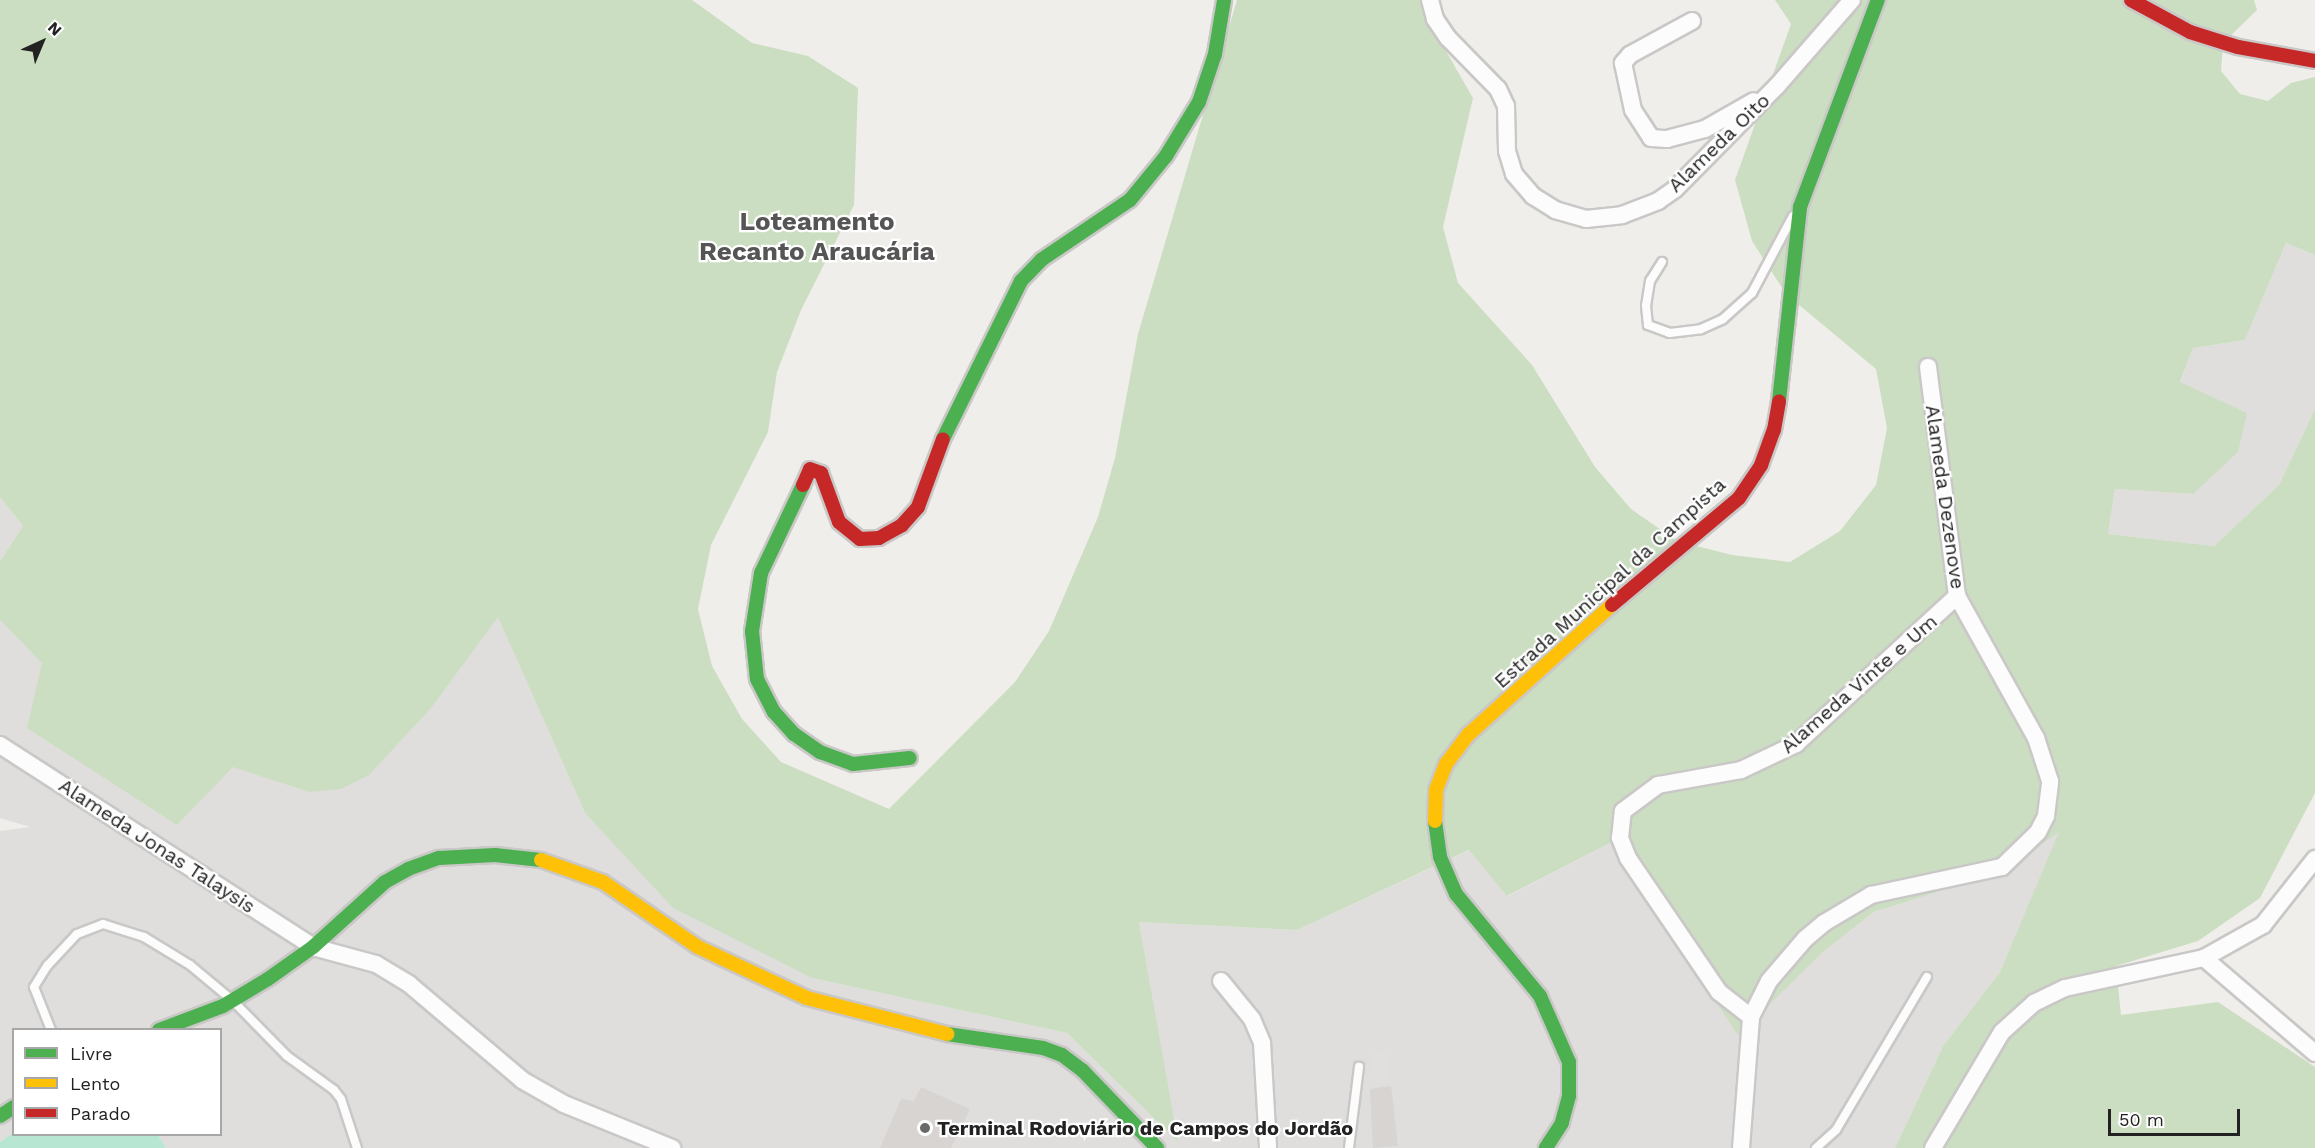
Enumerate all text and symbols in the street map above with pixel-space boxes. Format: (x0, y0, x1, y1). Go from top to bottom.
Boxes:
north arrow (12, 12, 72, 72)
text: N (44, 18, 66, 40)
street label: Alameda Oito (1663, 88, 1775, 198)
district label: Loteamento Recanto Araucária (699, 206, 935, 268)
street label: Alameda Dezenove (1920, 403, 1970, 591)
street label: Estrada Municipal da Campista (1489, 472, 1731, 694)
street label: Alameda Vinte e Um (1775, 609, 1943, 759)
street label: Alameda Jonas Talaysis (54, 773, 260, 919)
legend (12, 1028, 222, 1136)
text: Livre (70, 1043, 112, 1064)
text: Lento (70, 1073, 120, 1094)
scale bar (2111, 1097, 2243, 1135)
text: Parado (70, 1103, 131, 1124)
text: 50 m (2119, 1109, 2164, 1130)
place label: Terminal Rodoviário de Campos do Jordão (937, 1116, 1354, 1140)
marker: Terminal Rodoviário de Campos do Jordão (918, 1121, 932, 1135)

